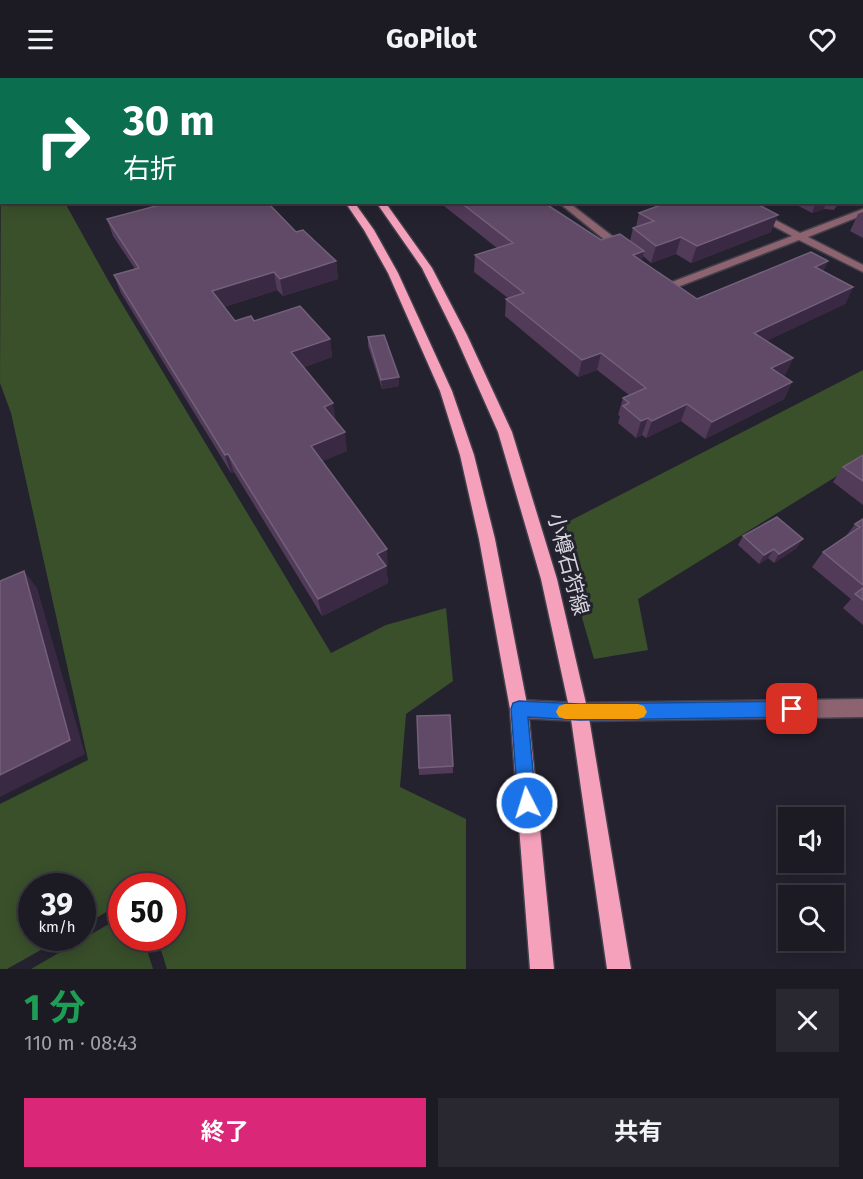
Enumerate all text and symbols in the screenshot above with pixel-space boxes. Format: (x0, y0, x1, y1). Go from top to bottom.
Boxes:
icon: menu (24, 23, 57, 56)
text: GoPilot (386, 23, 477, 55)
icon: heart (806, 23, 839, 56)
text: 30 m (123, 96, 215, 146)
icon: right (24, 102, 102, 180)
text: 右折 (123, 153, 177, 185)
street label: 小樽石狩線 (542, 510, 594, 618)
pin (766, 683, 817, 734)
icon: arrive (775, 692, 808, 725)
position arrow (495, 771, 559, 835)
map controls (778, 807, 844, 951)
button: sound (778, 807, 844, 873)
speed limit sign: 50 (108, 873, 186, 951)
button: search (778, 885, 844, 951)
text: 39 (41, 887, 73, 923)
text: km/h (38, 918, 76, 936)
text: 1 分 (24, 986, 85, 1030)
button: close (776, 989, 839, 1052)
text: 110 m · 08:43 (24, 1031, 137, 1055)
button: 終了 (24, 1098, 426, 1167)
button: 共有 (438, 1098, 839, 1167)

